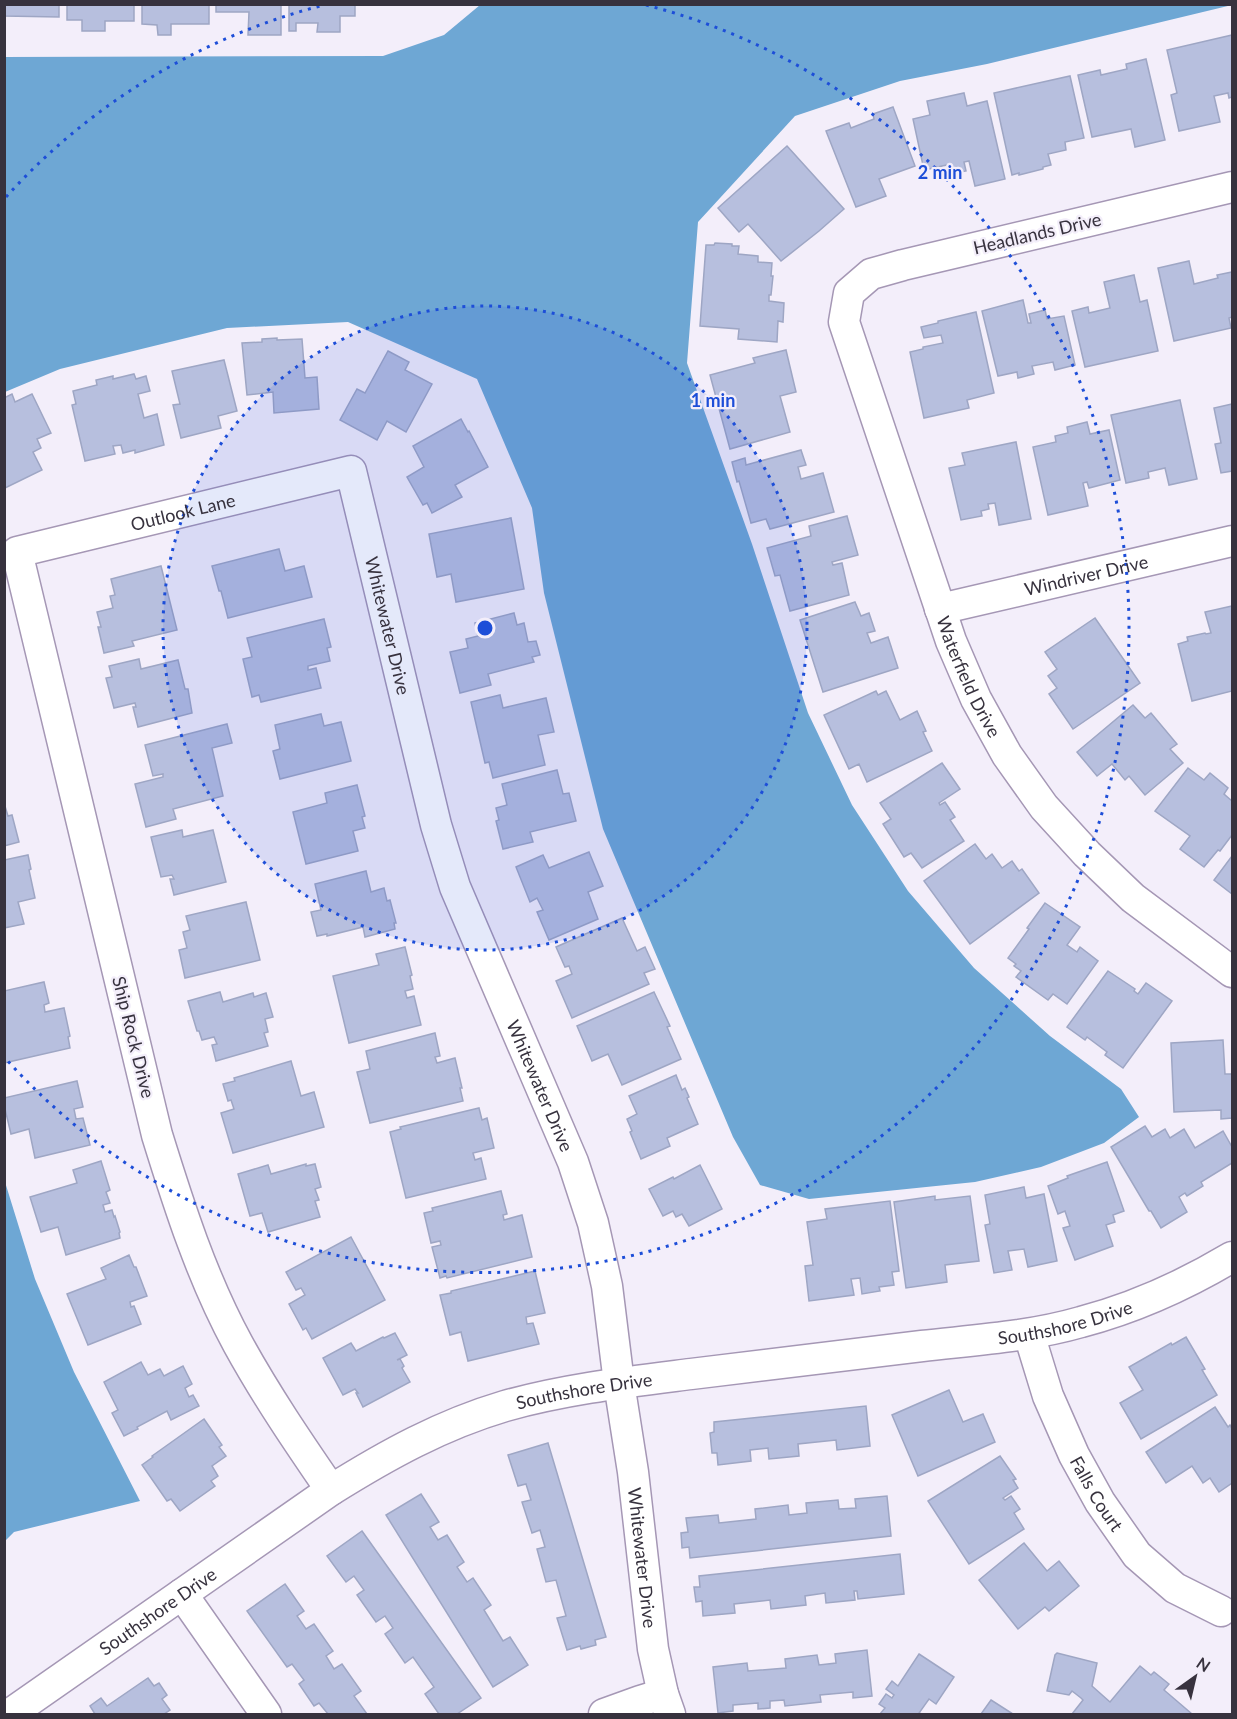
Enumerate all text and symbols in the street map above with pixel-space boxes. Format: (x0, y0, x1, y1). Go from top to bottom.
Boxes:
text: 2 min (918, 161, 962, 183)
street label: Headlands Drive (971, 208, 1103, 258)
text: 1 min (691, 389, 735, 411)
street label: Outlook Lane (128, 488, 238, 535)
street label: Windriver Drive (1022, 550, 1150, 600)
street label: Whitewater Drive (361, 554, 415, 697)
street label: Waterfield Drive (932, 613, 1006, 741)
centre of rings (475, 618, 495, 638)
street label: Ship Rock Drive (108, 974, 160, 1100)
street label: Whitewater Drive (502, 1016, 578, 1155)
street label: Southshore Drive (996, 1296, 1135, 1349)
street label: Southshore Drive (514, 1368, 653, 1414)
street label: Falls Court (1066, 1452, 1128, 1536)
street label: Whitewater Drive (624, 1486, 662, 1629)
street label: Southshore Drive (95, 1563, 220, 1659)
north arrow (1165, 1647, 1225, 1707)
text: N (1193, 1653, 1214, 1675)

